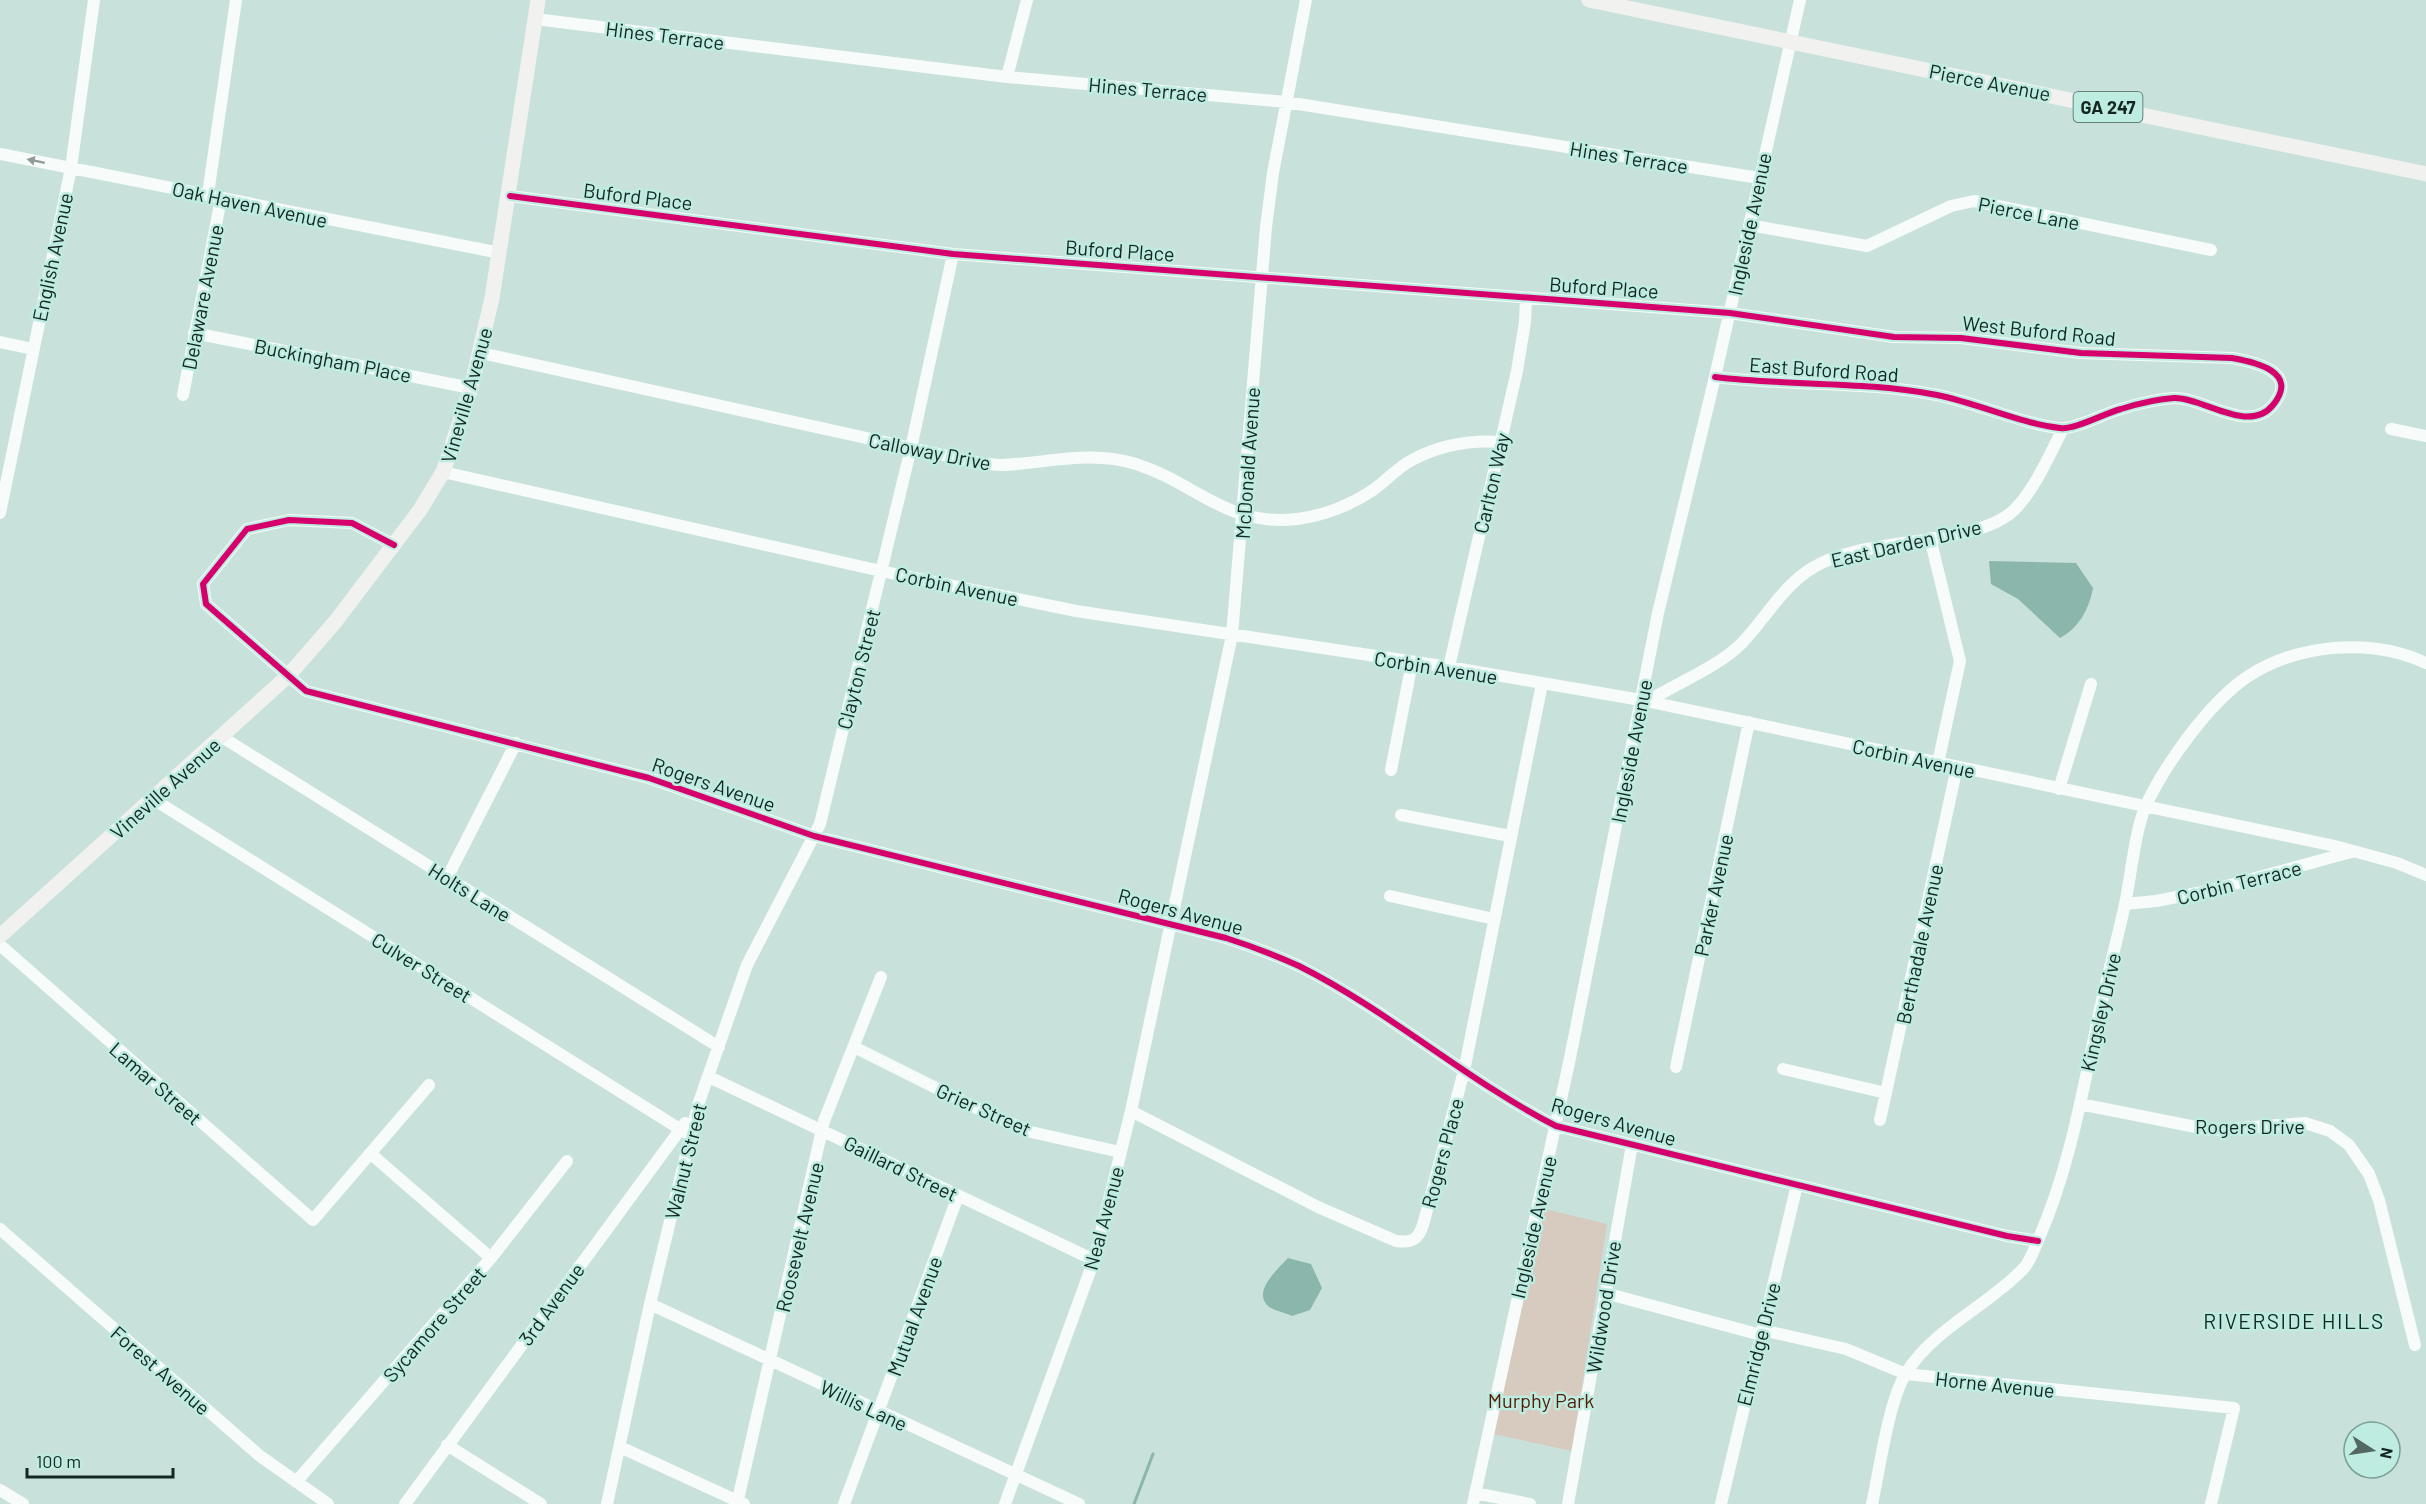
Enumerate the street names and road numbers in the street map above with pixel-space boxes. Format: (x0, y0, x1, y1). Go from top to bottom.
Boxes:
street label: Hines Terrace (604, 16, 726, 54)
street label: Pierce Avenue (1927, 58, 2053, 106)
street label: Hines Terrace (1088, 72, 1208, 106)
road number: GA 247 (2074, 92, 2142, 122)
street label: Hines Terrace (1568, 136, 1690, 178)
street label: Ingleside Avenue (1722, 150, 1776, 298)
street label: Oak Haven Avenue (170, 176, 330, 232)
street label: Buford Place (582, 177, 694, 215)
street label: English Avenue (27, 190, 77, 324)
street label: Pierce Lane (1976, 191, 2082, 235)
street label: Delaware Avenue (176, 222, 228, 372)
street label: Buford Place (1064, 234, 1176, 266)
street label: Buford Place (1548, 271, 1660, 303)
street label: West Buford Road (1961, 310, 2117, 350)
street label: Vineville Avenue (435, 324, 497, 466)
street label: Buckingham Place (253, 333, 413, 387)
street label: East Buford Road (1749, 352, 1899, 386)
street label: McDonald Avenue (1230, 386, 1264, 540)
street label: Calloway Drive (867, 427, 993, 475)
street label: Carlton Way (1468, 430, 1514, 536)
street label: East Darden Drive (1828, 514, 1984, 572)
street label: Corbin Avenue (894, 561, 1020, 611)
street label: Clayton Street (831, 606, 885, 732)
street label: Corbin Avenue (1373, 645, 1499, 689)
street label: Ingleside Avenue (1605, 677, 1657, 825)
street label: Vineville Avenue (105, 732, 225, 844)
street label: Corbin Avenue (1851, 733, 1977, 783)
street label: Rogers Avenue (649, 752, 779, 816)
street label: Parker Avenue (1688, 832, 1738, 958)
street label: Corbin Terrace (2174, 855, 2304, 909)
street label: Holts Lane (424, 857, 516, 927)
street label: Berthadale Avenue (1890, 862, 1948, 1026)
street label: Rogers Avenue (1116, 883, 1246, 939)
street label: Culver Street (368, 927, 476, 1007)
street label: Kingsley Drive (2075, 950, 2125, 1074)
street label: Lamar Street (105, 1036, 207, 1130)
street label: Grier Street (933, 1077, 1035, 1141)
street label: Rogers Avenue (1549, 1092, 1679, 1150)
street label: Rogers Place (1416, 1095, 1468, 1211)
street label: Walnut Street (659, 1100, 711, 1222)
street label: Rogers Drive (2195, 1114, 2305, 1138)
street label: Gaillard Street (840, 1130, 962, 1206)
street label: Ingleside Avenue (1505, 1153, 1561, 1301)
street label: Roosevelt Avenue (770, 1160, 828, 1314)
street label: Neal Avenue (1078, 1163, 1128, 1273)
street label: Wildwood Drive (1581, 1239, 1625, 1375)
street label: Mutual Avenue (881, 1253, 947, 1379)
street label: 3rd Avenue (513, 1258, 589, 1350)
street label: Sycamore Street (377, 1261, 491, 1387)
street label: Elmridge Drive (1731, 1280, 1785, 1408)
street label: Forest Avenue (107, 1320, 215, 1420)
street label: Horne Avenue (1934, 1366, 2056, 1402)
street label: Willis Lane (817, 1374, 911, 1436)

